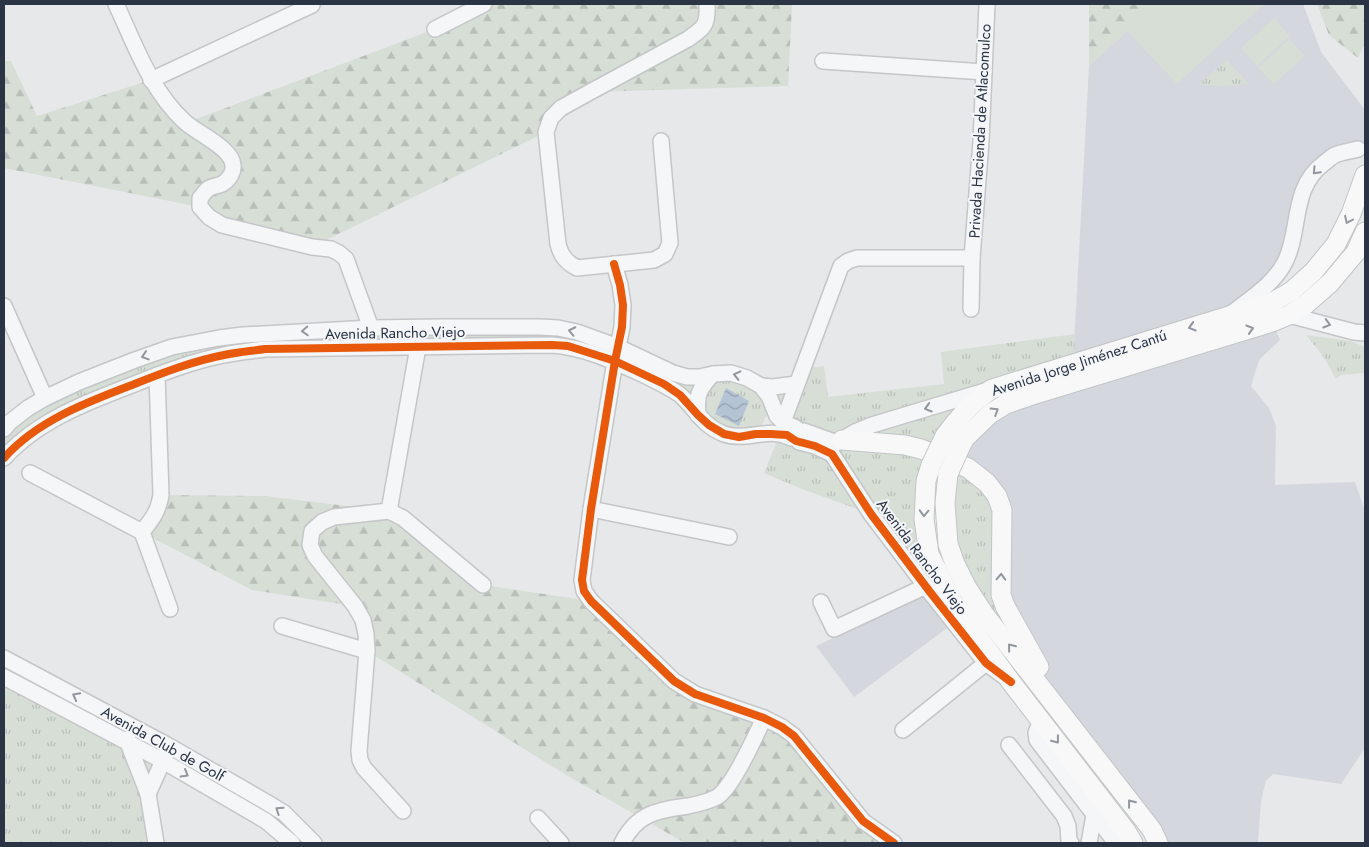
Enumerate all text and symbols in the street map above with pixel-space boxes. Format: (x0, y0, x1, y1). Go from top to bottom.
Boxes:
street label: Privada Hacienda de Atlacomulco (963, 23, 997, 239)
one-way arrow (1313, 165, 1322, 174)
one-way arrow (1343, 215, 1354, 224)
one-way arrow (1322, 319, 1330, 329)
street label: Avenida Rancho Viejo (325, 321, 465, 345)
one-way arrow (1189, 322, 1197, 332)
street label: Avenida Jorge Jiménez Cantú (988, 324, 1170, 402)
one-way arrow (1245, 325, 1253, 335)
one-way arrow (301, 326, 309, 337)
one-way arrow (568, 327, 577, 337)
one-way arrow (142, 351, 150, 361)
one-way arrow (732, 370, 741, 381)
one-way arrow (924, 402, 933, 412)
one-way arrow (990, 408, 999, 417)
street label: Avenida Rancho Viejo (871, 494, 973, 620)
one-way arrow (919, 509, 930, 517)
one-way arrow (996, 573, 1006, 580)
one-way arrow (1008, 644, 1016, 653)
one-way arrow (72, 692, 81, 702)
street label: Avenida Club de Golf (97, 701, 229, 787)
one-way arrow (1050, 734, 1059, 744)
one-way arrow (180, 768, 189, 778)
one-way arrow (1129, 800, 1137, 809)
one-way arrow (275, 807, 284, 816)

